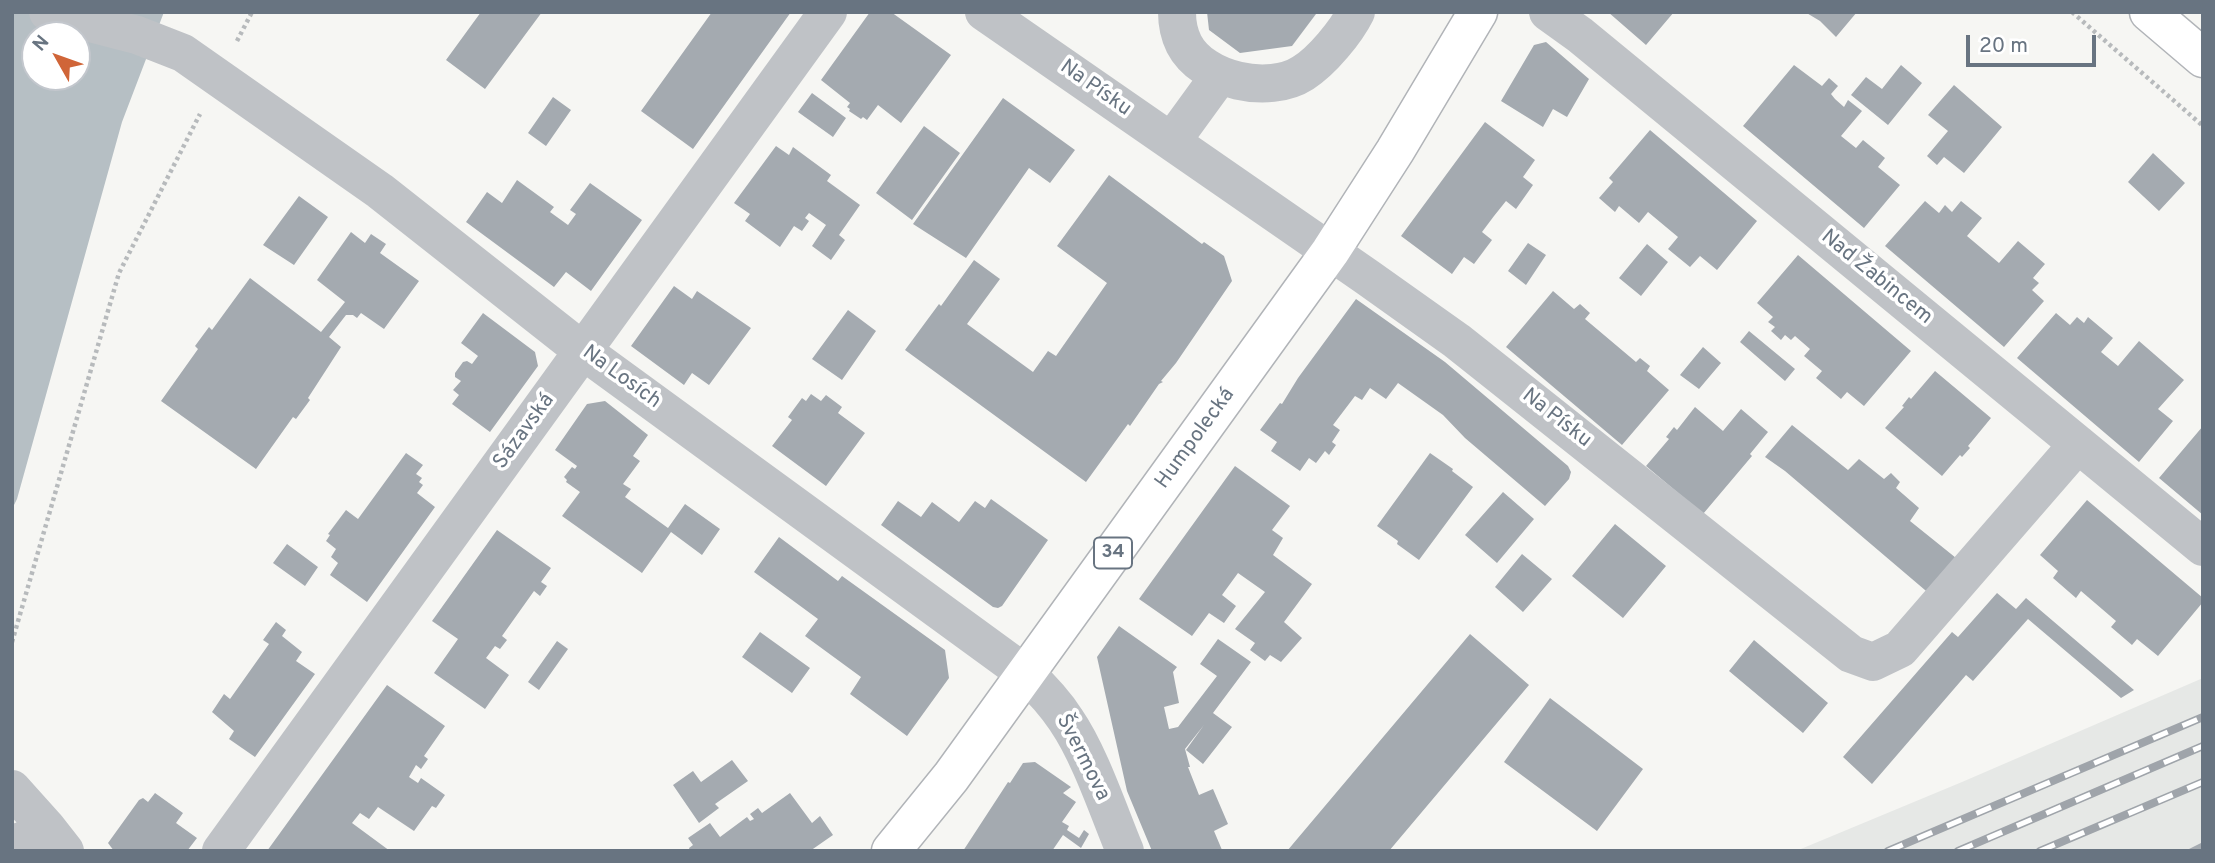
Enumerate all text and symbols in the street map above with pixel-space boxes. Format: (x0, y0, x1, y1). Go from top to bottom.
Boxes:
north arrow (21, 21, 91, 91)
scale bar (1970, 21, 2100, 65)
text: N (28, 31, 55, 57)
text: 20 m (1979, 33, 2028, 60)
street label: Na Písku (1054, 55, 1136, 123)
street label: Nad Žabincem (1815, 225, 1937, 331)
street label: Na Losích (577, 341, 665, 415)
street label: Humpolecká (1151, 384, 1241, 494)
street label: Na Písku (1516, 384, 1596, 454)
street label: Sázavská (489, 389, 561, 475)
road number: 34 (1094, 538, 1132, 568)
street label: Švermova (1050, 711, 1114, 805)

